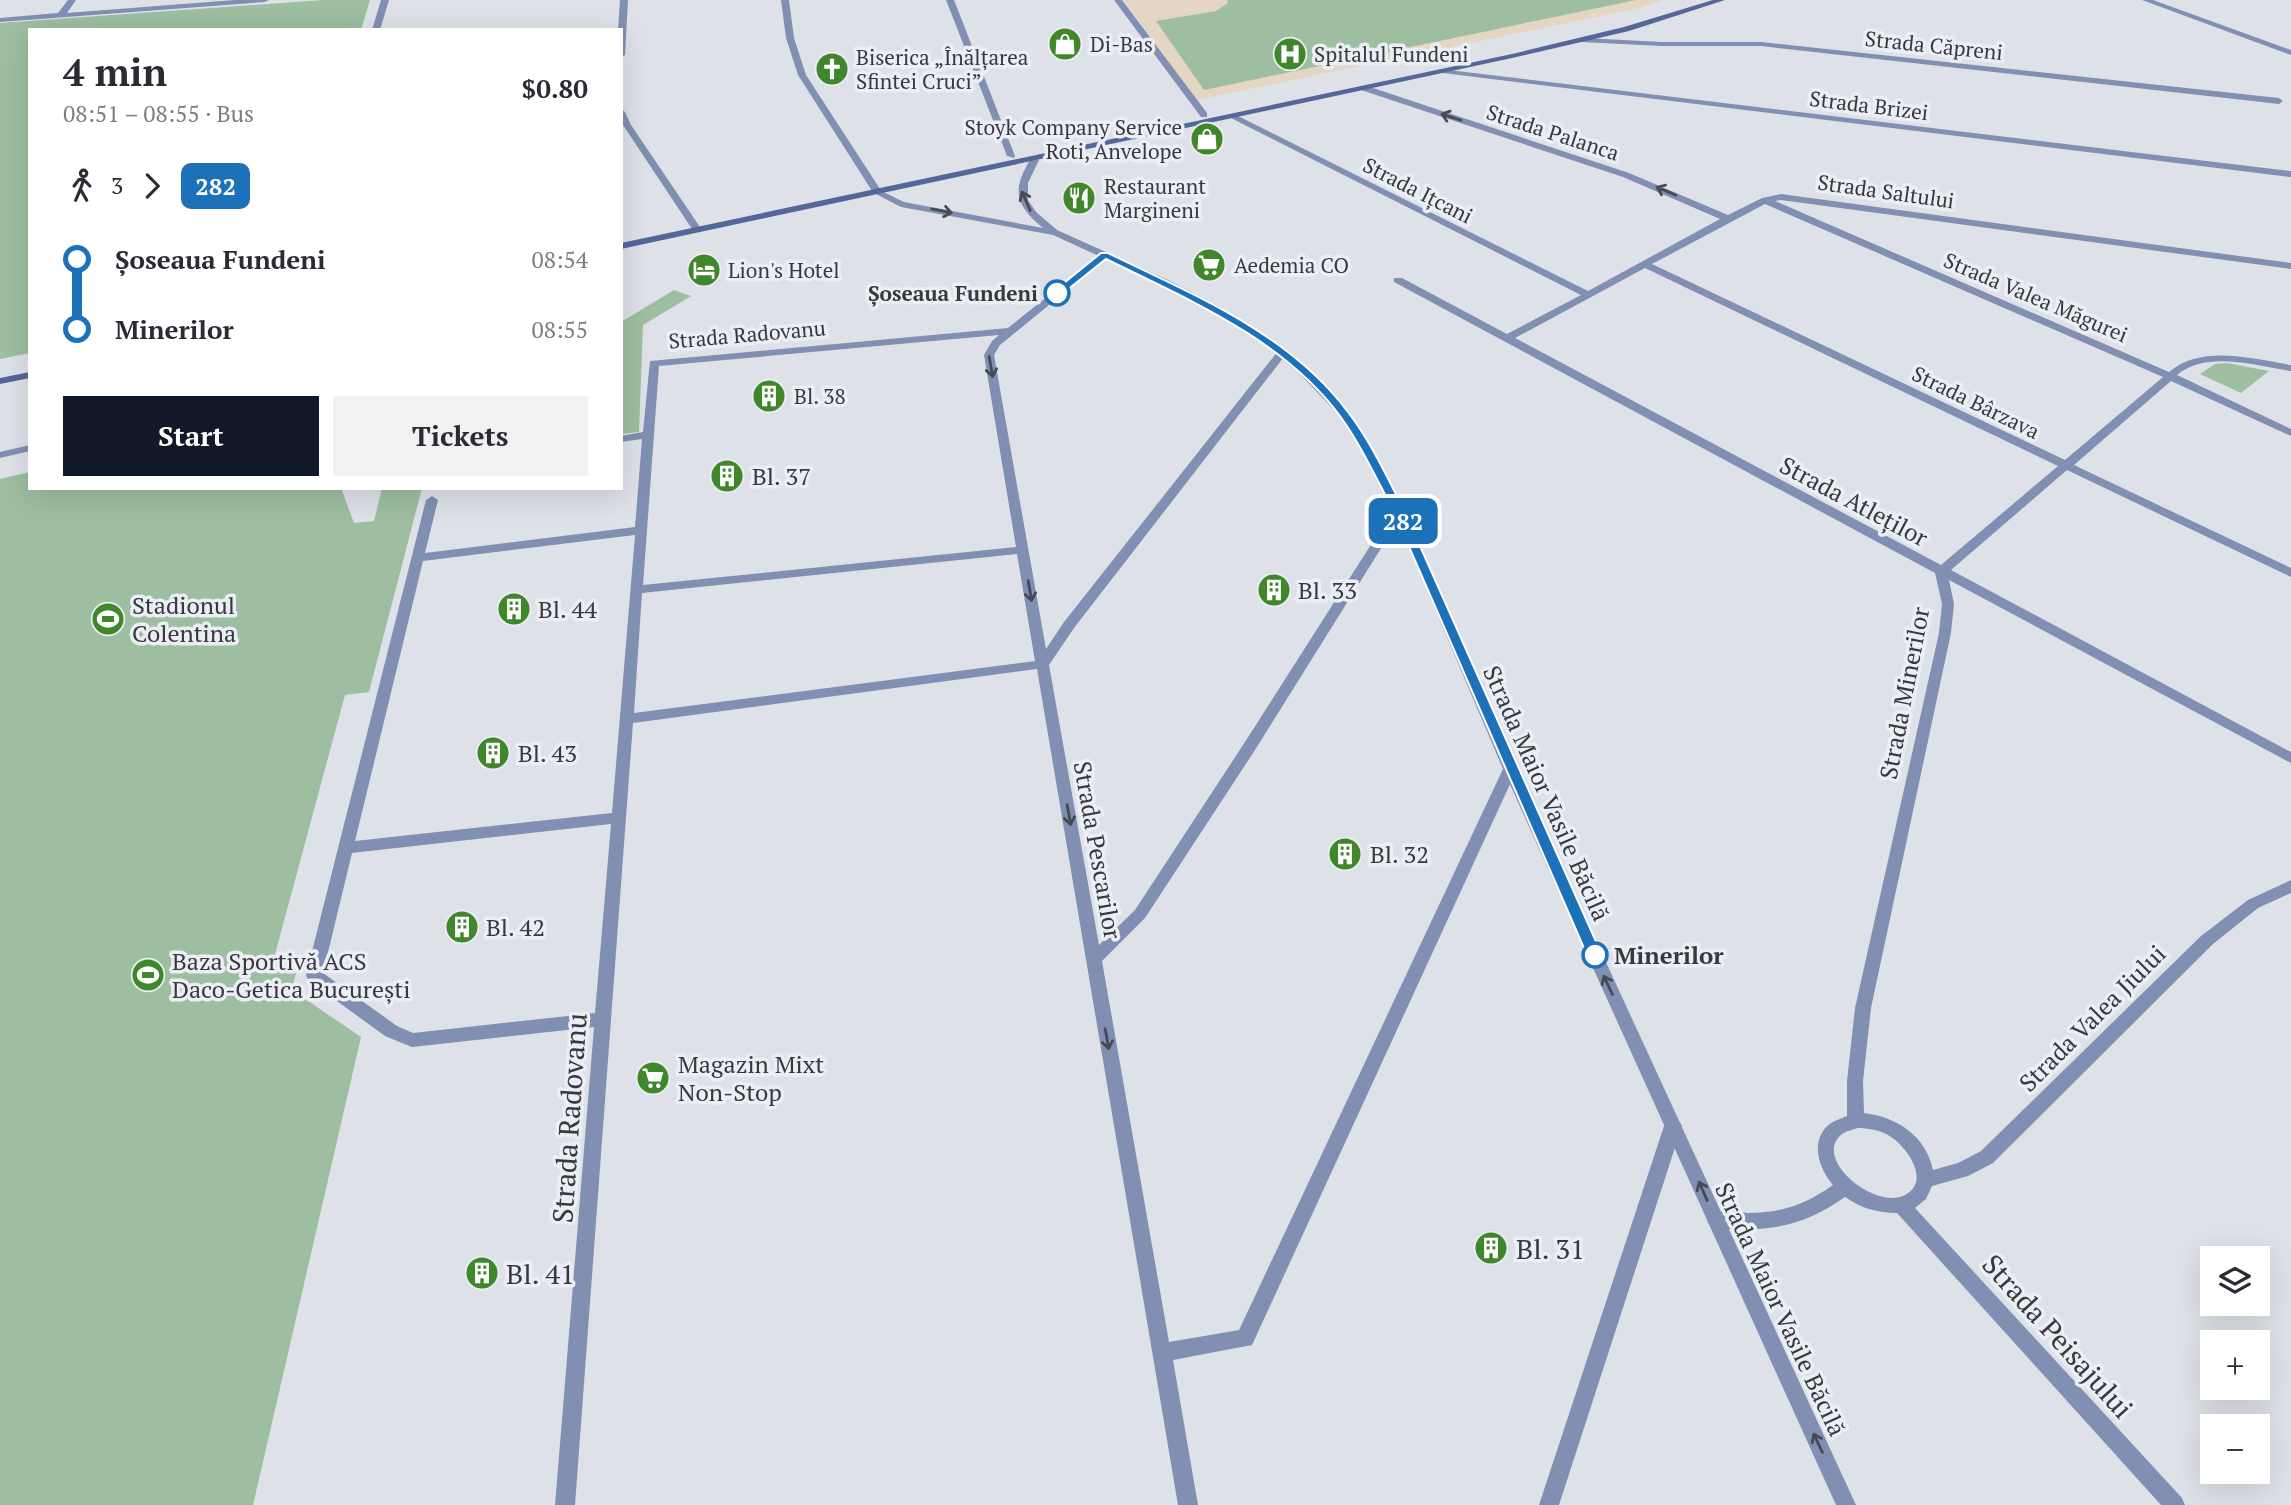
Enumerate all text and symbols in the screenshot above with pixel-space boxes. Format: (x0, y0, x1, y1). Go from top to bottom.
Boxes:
street label: Strada Căpreni (1864, 24, 2004, 66)
shop icon: Di-Bas (1046, 25, 1084, 63)
place label: Di-Bas (1090, 30, 1153, 58)
hospital icon: Spitalul Fundeni (1271, 35, 1309, 73)
place label: Spitalul Fundeni (1314, 40, 1469, 68)
place label: Biserica „Înălțarea Sfintei Cruci” (856, 43, 1029, 95)
text: 4 min (63, 47, 167, 97)
church icon: Biserica „Înălțarea Sfintei Cruci” (813, 50, 851, 88)
text: $0.80 (522, 71, 588, 105)
street label: Strada Brizei (1808, 84, 1930, 126)
street label: Strada Palanca (1483, 97, 1623, 167)
text: 08:51 – 08:55 · Bus (63, 98, 254, 129)
one-way arrow (1440, 110, 1462, 122)
place label: Stoyk Company Service Roti, Anvelope (965, 113, 1182, 165)
shop icon: Stoyk Company Service Roti, Anvelope (1188, 120, 1226, 158)
street label: Strada Ițcani (1358, 150, 1478, 230)
icon: walk (63, 167, 101, 205)
icon: forward (133, 167, 171, 205)
street label: Strada Saltului (1816, 168, 1956, 214)
text: 3 (111, 170, 123, 201)
text: 282 (195, 170, 236, 202)
place label: Restaurant Margineni (1104, 172, 1206, 224)
restaurant icon: Restaurant Margineni (1060, 179, 1098, 217)
one-way arrow (1655, 183, 1677, 196)
one-way arrow (1018, 191, 1031, 212)
one-way arrow (930, 205, 953, 219)
text: Șoseaua Fundeni (115, 242, 326, 276)
text: 08:54 (531, 244, 588, 275)
supermarket icon: Aedemia CO (1190, 246, 1228, 284)
street label: Strada Valea Măgurei (1940, 246, 2132, 348)
hotel icon: Lion's Hotel (685, 251, 723, 289)
place label: Aedemia CO (1234, 251, 1349, 279)
place label: Lion's Hotel (728, 256, 840, 284)
place label: Șoseaua Fundeni (868, 279, 1038, 307)
marker: Șoseaua Fundeni (1044, 280, 1070, 306)
text: Minerilor (115, 312, 234, 346)
street label: Strada Radovanu (667, 313, 827, 355)
text: 08:55 (531, 314, 588, 345)
one-way arrow (985, 355, 998, 378)
street label: Strada Bârzava (1908, 359, 2045, 445)
building icon: Bl. 38 (750, 377, 788, 415)
place label: Bl. 38 (794, 382, 846, 410)
button: Start (63, 396, 319, 476)
button: Tickets (333, 396, 588, 476)
street label: Strada Atleților (1774, 449, 1934, 554)
building icon: Bl. 37 (708, 457, 746, 495)
place label: Bl. 37 (752, 460, 811, 492)
line badge: 282 (1363, 498, 1443, 544)
text: 282 (1383, 505, 1423, 537)
building icon: Bl. 33 (1255, 571, 1293, 609)
place label: Bl. 33 (1298, 574, 1357, 606)
one-way arrow (1024, 579, 1037, 602)
place label: Stadionul Colentina (132, 589, 236, 649)
building icon: Bl. 44 (495, 590, 533, 628)
place label: Bl. 44 (538, 593, 597, 625)
sports icon: Stadionul Colentina (89, 600, 127, 638)
street label: Strada Minerilor (1872, 603, 1937, 782)
street label: Strada Maior Vasile Băcilă (1476, 660, 1618, 926)
building icon: Bl. 43 (474, 734, 512, 772)
place label: Bl. 43 (518, 737, 577, 769)
street label: Strada Pescarilor (1067, 759, 1130, 942)
one-way arrow (1063, 803, 1076, 826)
building icon: Bl. 32 (1326, 835, 1364, 873)
place label: Bl. 32 (1370, 838, 1429, 870)
building icon: Bl. 42 (443, 908, 481, 946)
place label: Bl. 42 (486, 911, 545, 943)
street label: Strada Valea Jiului (2012, 938, 2172, 1098)
place label: Minerilor (1614, 939, 1724, 971)
marker: Minerilor (1582, 942, 1608, 968)
place label: Baza Sportivă ACS Daco-Getica București (172, 945, 411, 1005)
sports icon: Baza Sportivă ACS Daco-Getica București (129, 956, 167, 994)
one-way arrow (1601, 974, 1614, 996)
street label: Strada Radovanu (543, 1012, 595, 1224)
one-way arrow (1101, 1027, 1114, 1050)
place label: Magazin Mixt Non-Stop (678, 1048, 824, 1108)
supermarket icon: Magazin Mixt Non-Stop (634, 1059, 672, 1097)
street label: Strada Maior Vasile Băcilă (1708, 1177, 1854, 1441)
one-way arrow (1696, 1181, 1709, 1202)
building icon: Bl. 31 (1472, 1229, 1510, 1267)
place label: Bl. 31 (1516, 1230, 1585, 1267)
street label: Strada Peisajului (1975, 1246, 2141, 1426)
map controls (2200, 1246, 2270, 1484)
button: layers (2200, 1246, 2270, 1316)
building icon: Bl. 41 (463, 1254, 501, 1292)
place label: Bl. 41 (506, 1255, 575, 1292)
button: + (2200, 1330, 2270, 1400)
button: − (2200, 1414, 2270, 1484)
one-way arrow (1811, 1433, 1824, 1454)

